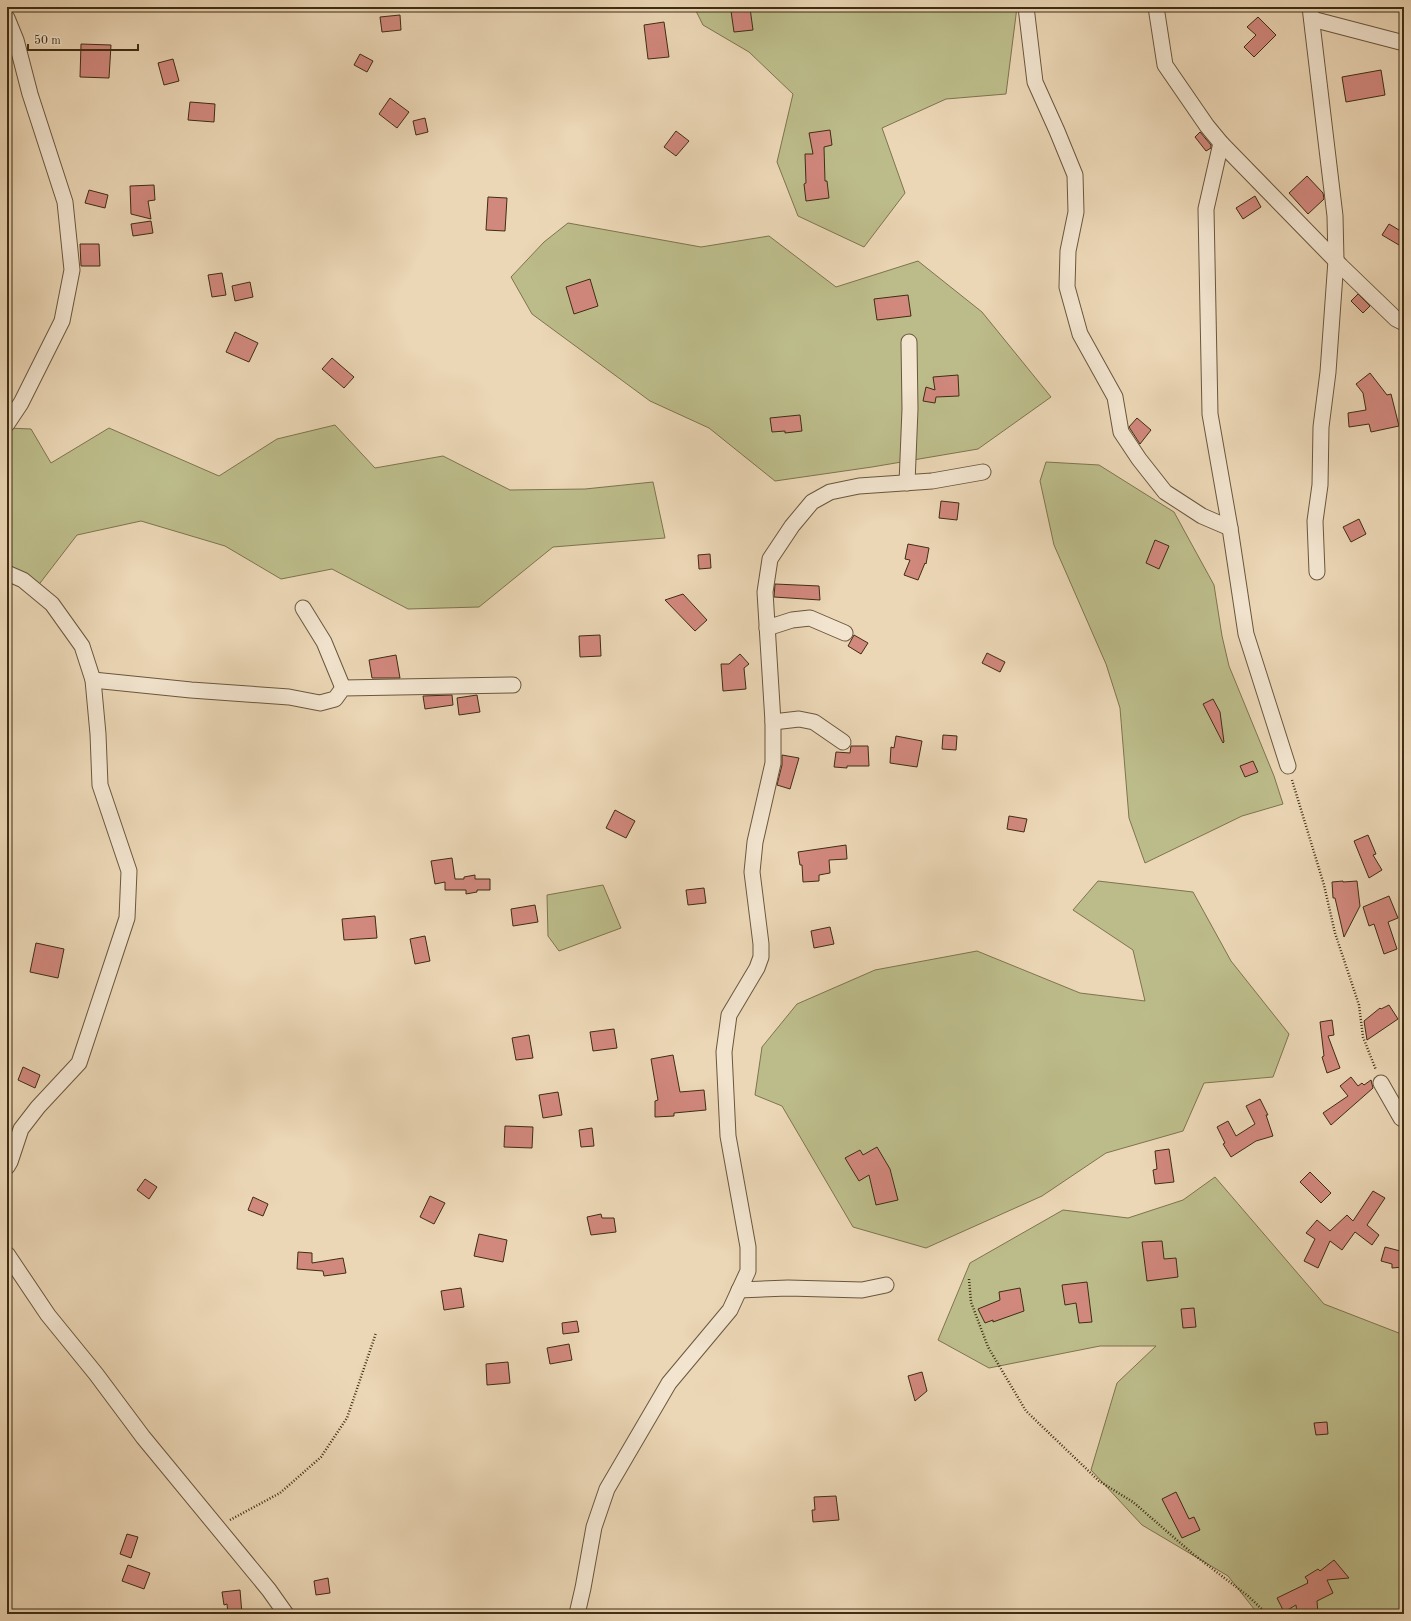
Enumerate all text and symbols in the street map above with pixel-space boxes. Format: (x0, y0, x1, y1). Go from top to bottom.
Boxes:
scale bar (28, 26, 138, 52)
text: 50 m (34, 34, 61, 47)

